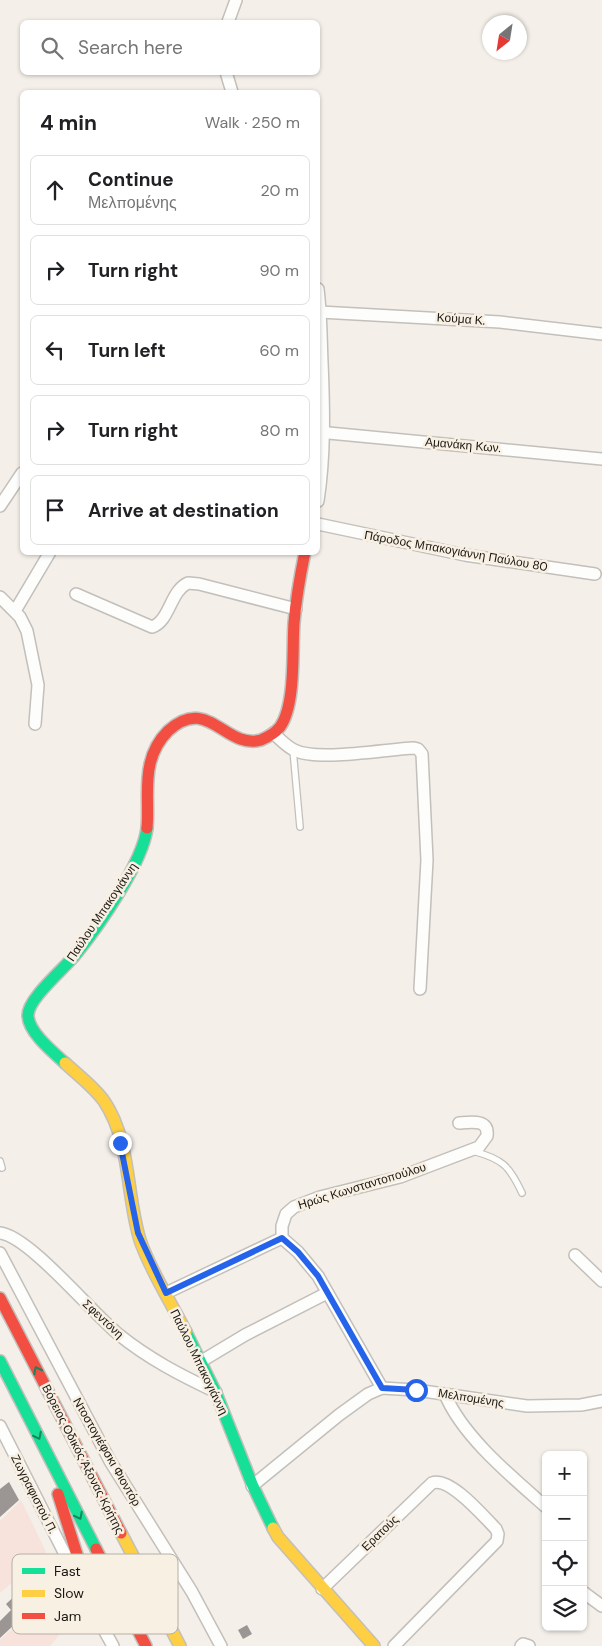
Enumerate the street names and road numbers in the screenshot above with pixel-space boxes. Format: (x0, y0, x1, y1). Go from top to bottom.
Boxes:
street label: Κούμα Κ. (436, 309, 486, 329)
street label: Αμανάκη Κων. (424, 434, 502, 456)
street label: Πάροδος Μπακογιάννη Παύλου 80 (363, 527, 549, 575)
street label: Παύλου Μπακογιάννη (63, 859, 141, 965)
street label: Ηρώς Κωνσταντοπούλου (296, 1159, 428, 1213)
street label: Σφεντόνη (79, 1296, 127, 1342)
street label: Παύλου Μπακογιάννη (166, 1306, 232, 1418)
street label: Βόρειος Οδικός Άξονας Κρήτης (38, 1382, 128, 1537)
street label: Μελπομένης (437, 1385, 505, 1411)
street label: Ντοστογιέφσκι Φιοντόρ (69, 1395, 145, 1509)
street label: Ζωγραφιστού Π. (7, 1452, 61, 1536)
street label: Ερατούς (358, 1511, 402, 1555)

